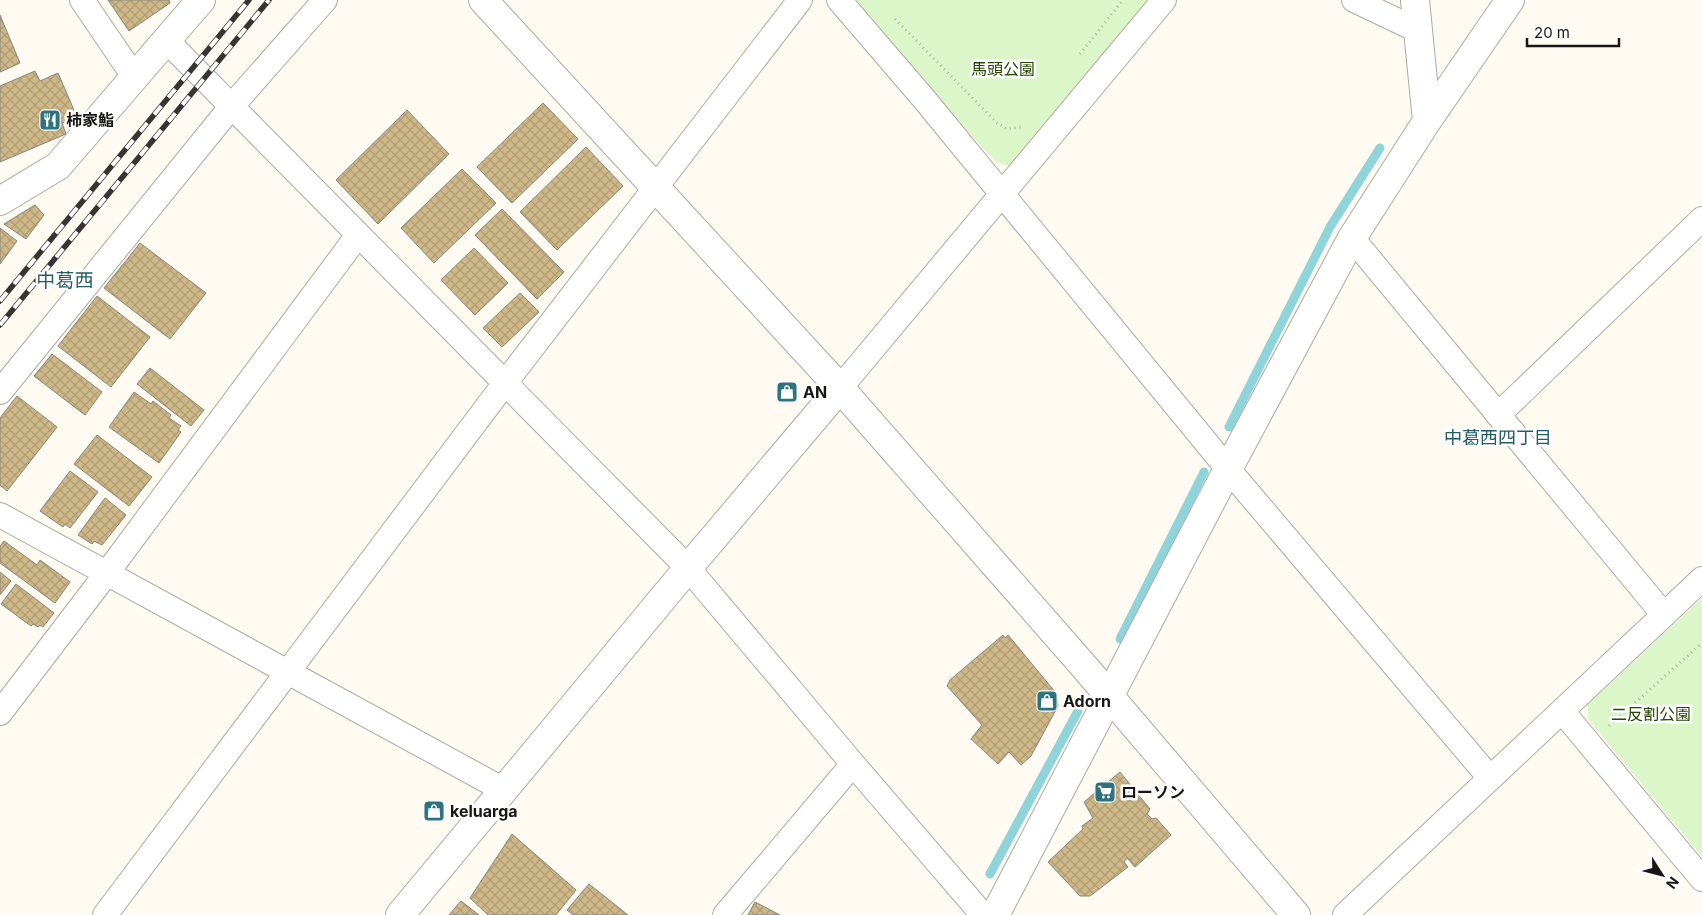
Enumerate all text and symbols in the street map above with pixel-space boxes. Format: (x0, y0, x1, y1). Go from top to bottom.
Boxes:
scale bar (1527, 15, 1620, 47)
text: 20 m (1534, 23, 1570, 42)
park label: 馬頭公園 (971, 59, 1035, 79)
restaurant icon: 柿家鮨 (38, 108, 62, 132)
place label: 柿家鮨 (66, 110, 114, 130)
district label: 中葛西 (36, 269, 94, 292)
shop icon: AN (775, 380, 799, 404)
place label: AN (803, 382, 827, 402)
district label: 中葛西四丁目 (1444, 427, 1552, 448)
shop icon: Adorn (1035, 689, 1059, 713)
place label: Adorn (1063, 691, 1111, 711)
park label: 二反割公園 (1611, 704, 1691, 724)
supermarket icon: ローソン (1093, 780, 1117, 804)
place label: ローソン (1121, 782, 1185, 802)
shop icon: keluarga (422, 799, 446, 823)
place label: keluarga (450, 801, 518, 821)
north arrow (1637, 850, 1687, 900)
text: N (1663, 874, 1683, 892)

